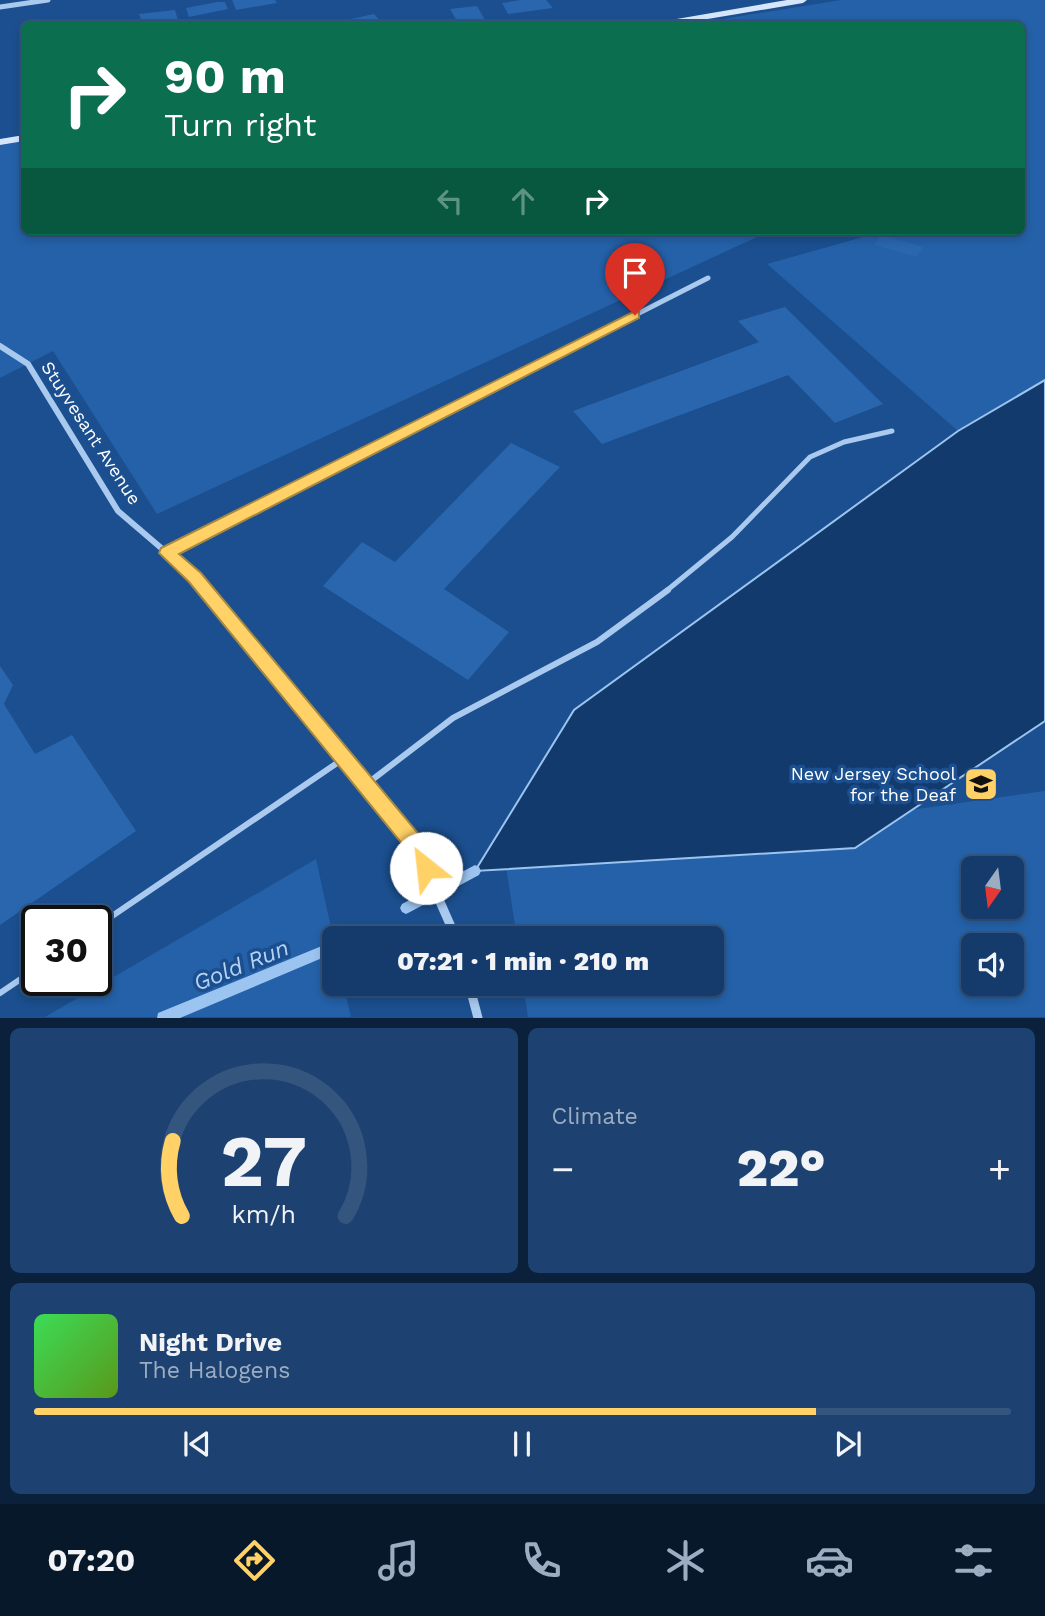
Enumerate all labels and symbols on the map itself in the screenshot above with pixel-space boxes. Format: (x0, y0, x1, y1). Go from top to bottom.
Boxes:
pin (605, 243, 665, 315)
street label: Stuyvesant Avenue (37, 357, 146, 508)
place label: New Jersey School for the Deaf (791, 763, 956, 805)
school or university icon: New Jersey School for the Deaf (962, 765, 1000, 803)
position arrow (389, 831, 463, 905)
north arrow (961, 856, 1024, 919)
speed limit sign: 30 (21, 905, 112, 996)
water label: Gold Run (190, 934, 293, 997)

